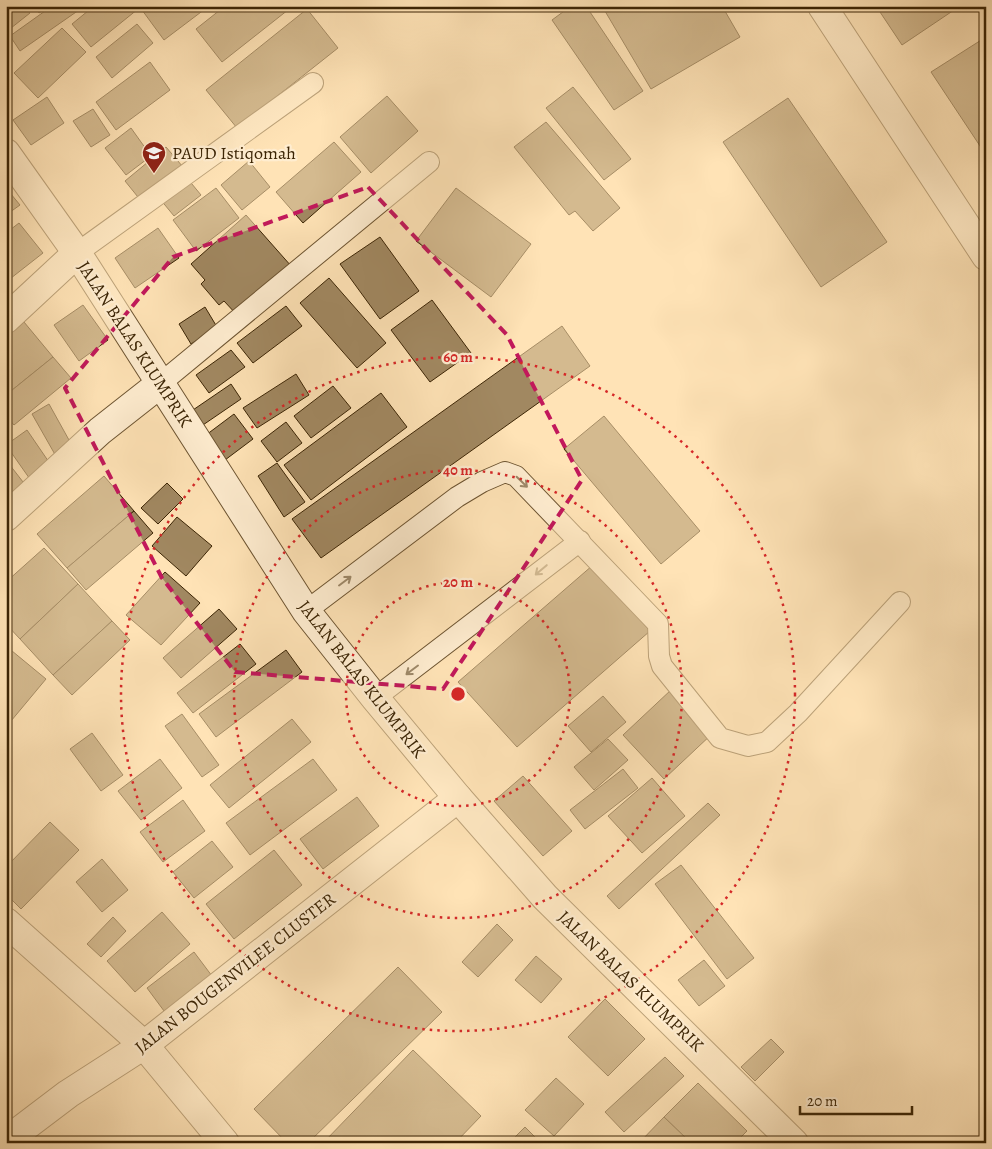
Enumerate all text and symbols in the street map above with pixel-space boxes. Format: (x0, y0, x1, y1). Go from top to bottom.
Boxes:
school or university icon: PAUD Istiqomah (141, 140, 167, 174)
place label: PAUD Istiqomah (172, 141, 296, 165)
street label: JALAN BALAS KLUMPRIK (72, 256, 198, 432)
text: 60 m (443, 347, 473, 367)
text: 40 m (443, 460, 473, 480)
one-way arrow (516, 476, 529, 488)
one-way arrow (534, 565, 547, 576)
text: 20 m (443, 572, 473, 592)
one-way arrow (338, 576, 351, 587)
street label: JALAN BALAS KLUMPRIK (293, 595, 432, 763)
one-way arrow (406, 664, 419, 675)
centre of rings (449, 685, 467, 703)
street label: JALAN BOUGENVILEE CLUSTER (130, 887, 340, 1059)
street label: JALAN BALAS KLUMPRIK (553, 905, 710, 1057)
scale bar (800, 1084, 912, 1116)
text: 20 m (807, 1091, 838, 1111)

